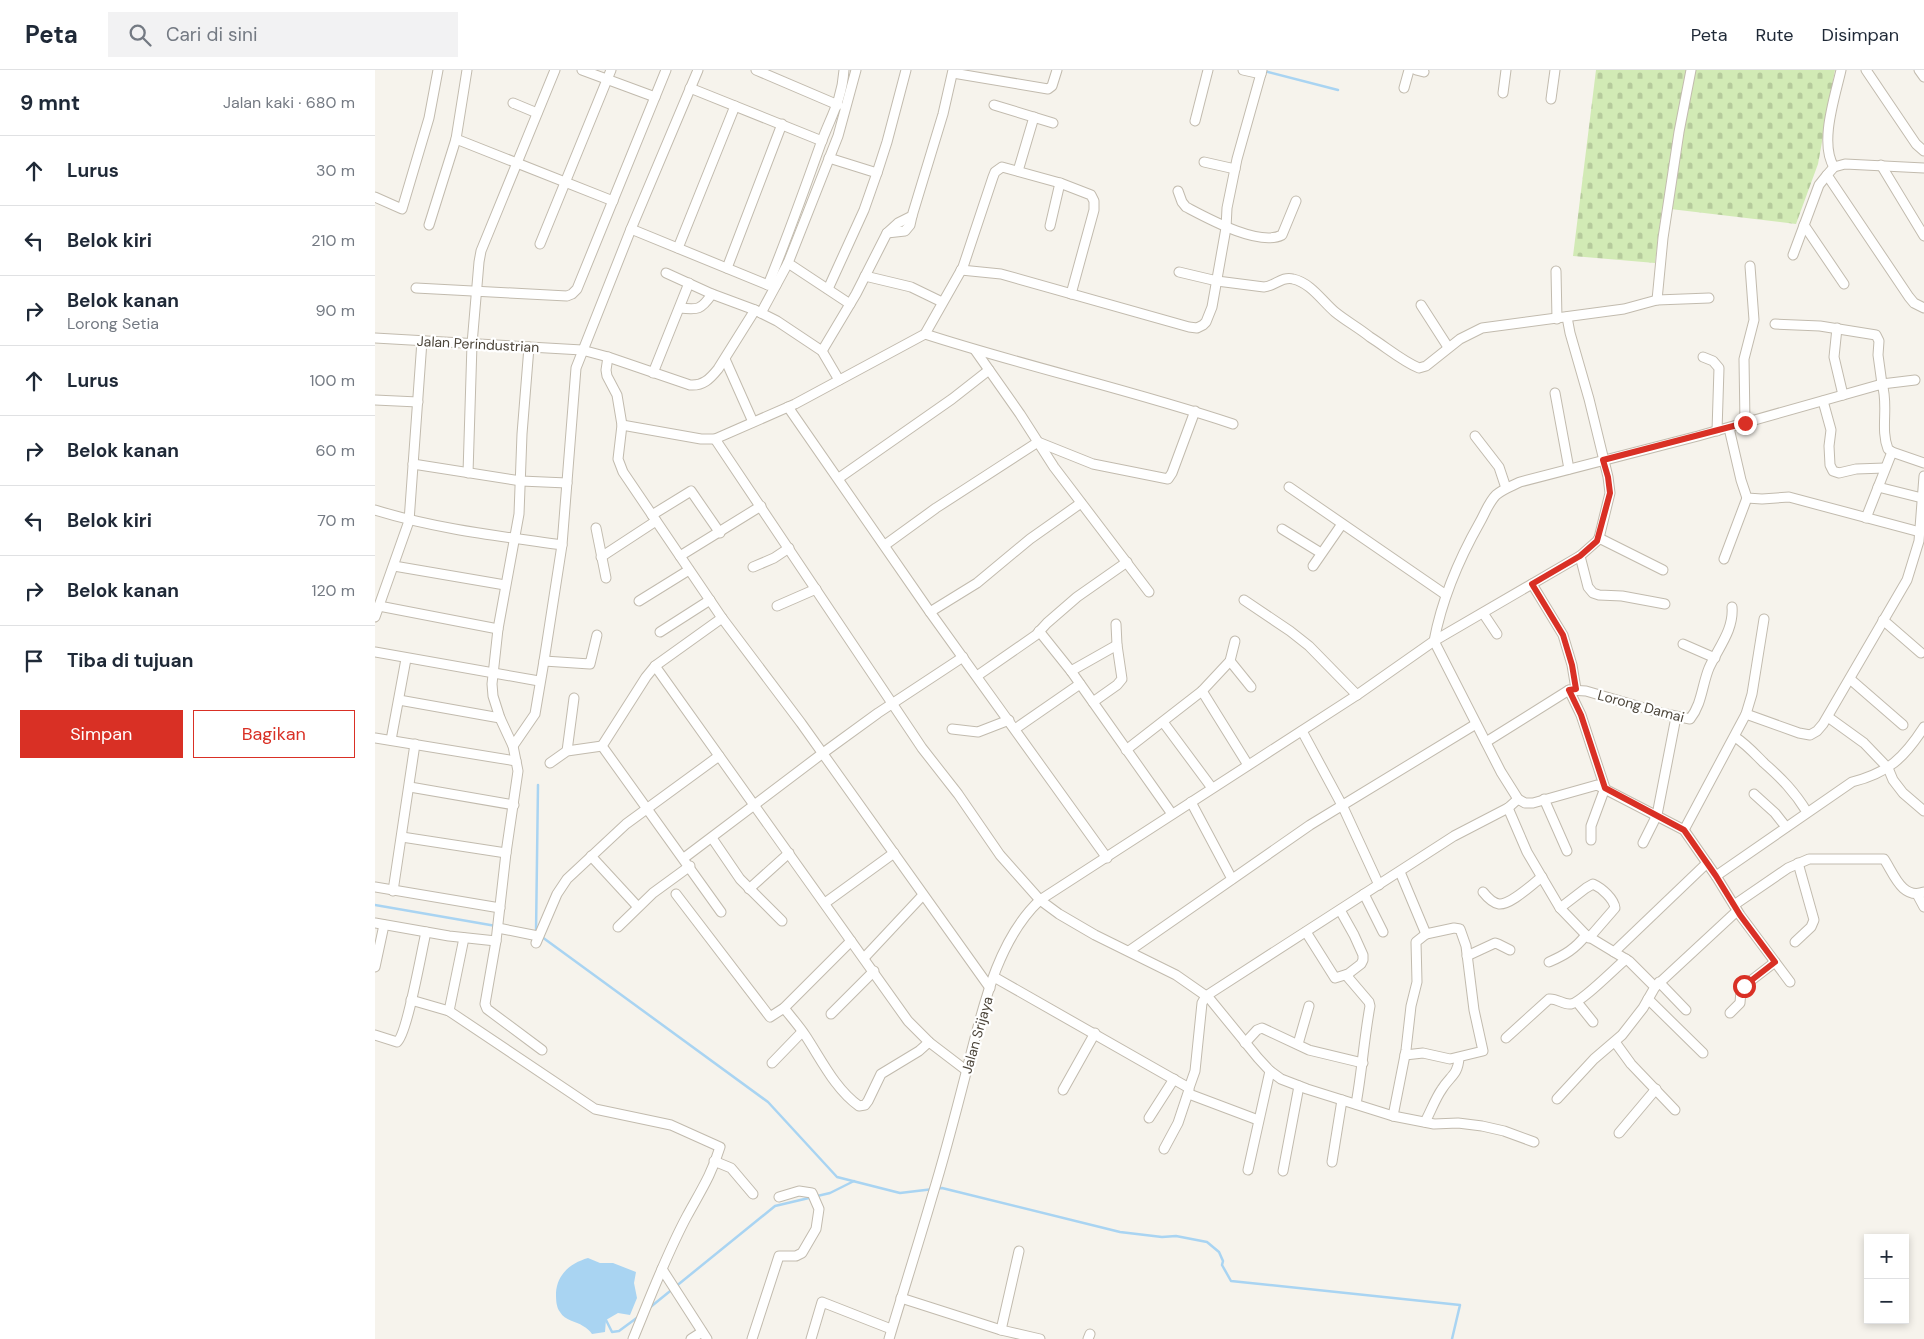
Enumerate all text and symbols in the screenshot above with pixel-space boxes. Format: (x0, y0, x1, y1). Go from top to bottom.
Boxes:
search box (108, 12, 458, 57)
text: Peta (25, 19, 78, 50)
icon: search (126, 21, 154, 49)
text: Cari di sini (166, 22, 258, 47)
text: Peta (1691, 23, 1727, 47)
text: Rute (1755, 23, 1794, 47)
text: Disimpan (1822, 23, 1899, 47)
text: 9 mnt (20, 89, 80, 117)
text: Jalan kaki · 680 m (223, 92, 355, 113)
icon: ahead (20, 157, 48, 185)
text: Lurus (67, 158, 119, 183)
text: 30 m (316, 160, 355, 181)
icon: left (20, 227, 48, 255)
text: Belok kiri (67, 228, 152, 253)
text: 210 m (311, 230, 355, 251)
text: Belok kanan (67, 288, 179, 313)
icon: right (20, 297, 48, 325)
text: 90 m (315, 300, 355, 321)
text: Lorong Setia (67, 313, 159, 334)
street label: Jalan Perindustrian (416, 332, 540, 356)
icon: ahead (20, 367, 48, 395)
text: Lurus (67, 368, 119, 393)
text: 100 m (310, 370, 355, 391)
route end (1734, 412, 1757, 435)
icon: right (20, 437, 48, 465)
text: Belok kanan (67, 438, 179, 463)
text: 60 m (315, 440, 355, 461)
icon: left (20, 507, 48, 535)
text: Belok kiri (67, 508, 152, 533)
text: 70 m (317, 510, 355, 531)
icon: right (20, 577, 48, 605)
text: Belok kanan (67, 578, 179, 603)
text: 120 m (311, 580, 355, 601)
icon: arrive (20, 647, 48, 675)
text: Tiba di tujuan (67, 648, 193, 673)
street label: Lorong Damai (1596, 686, 1686, 726)
button: Simpan (20, 710, 183, 758)
button: Bagikan (193, 710, 355, 758)
route start (1733, 975, 1756, 998)
street label: Jalan Srijaya (957, 994, 997, 1076)
map controls (1864, 1234, 1909, 1324)
button: + (1864, 1234, 1909, 1279)
button: − (1864, 1279, 1909, 1324)

